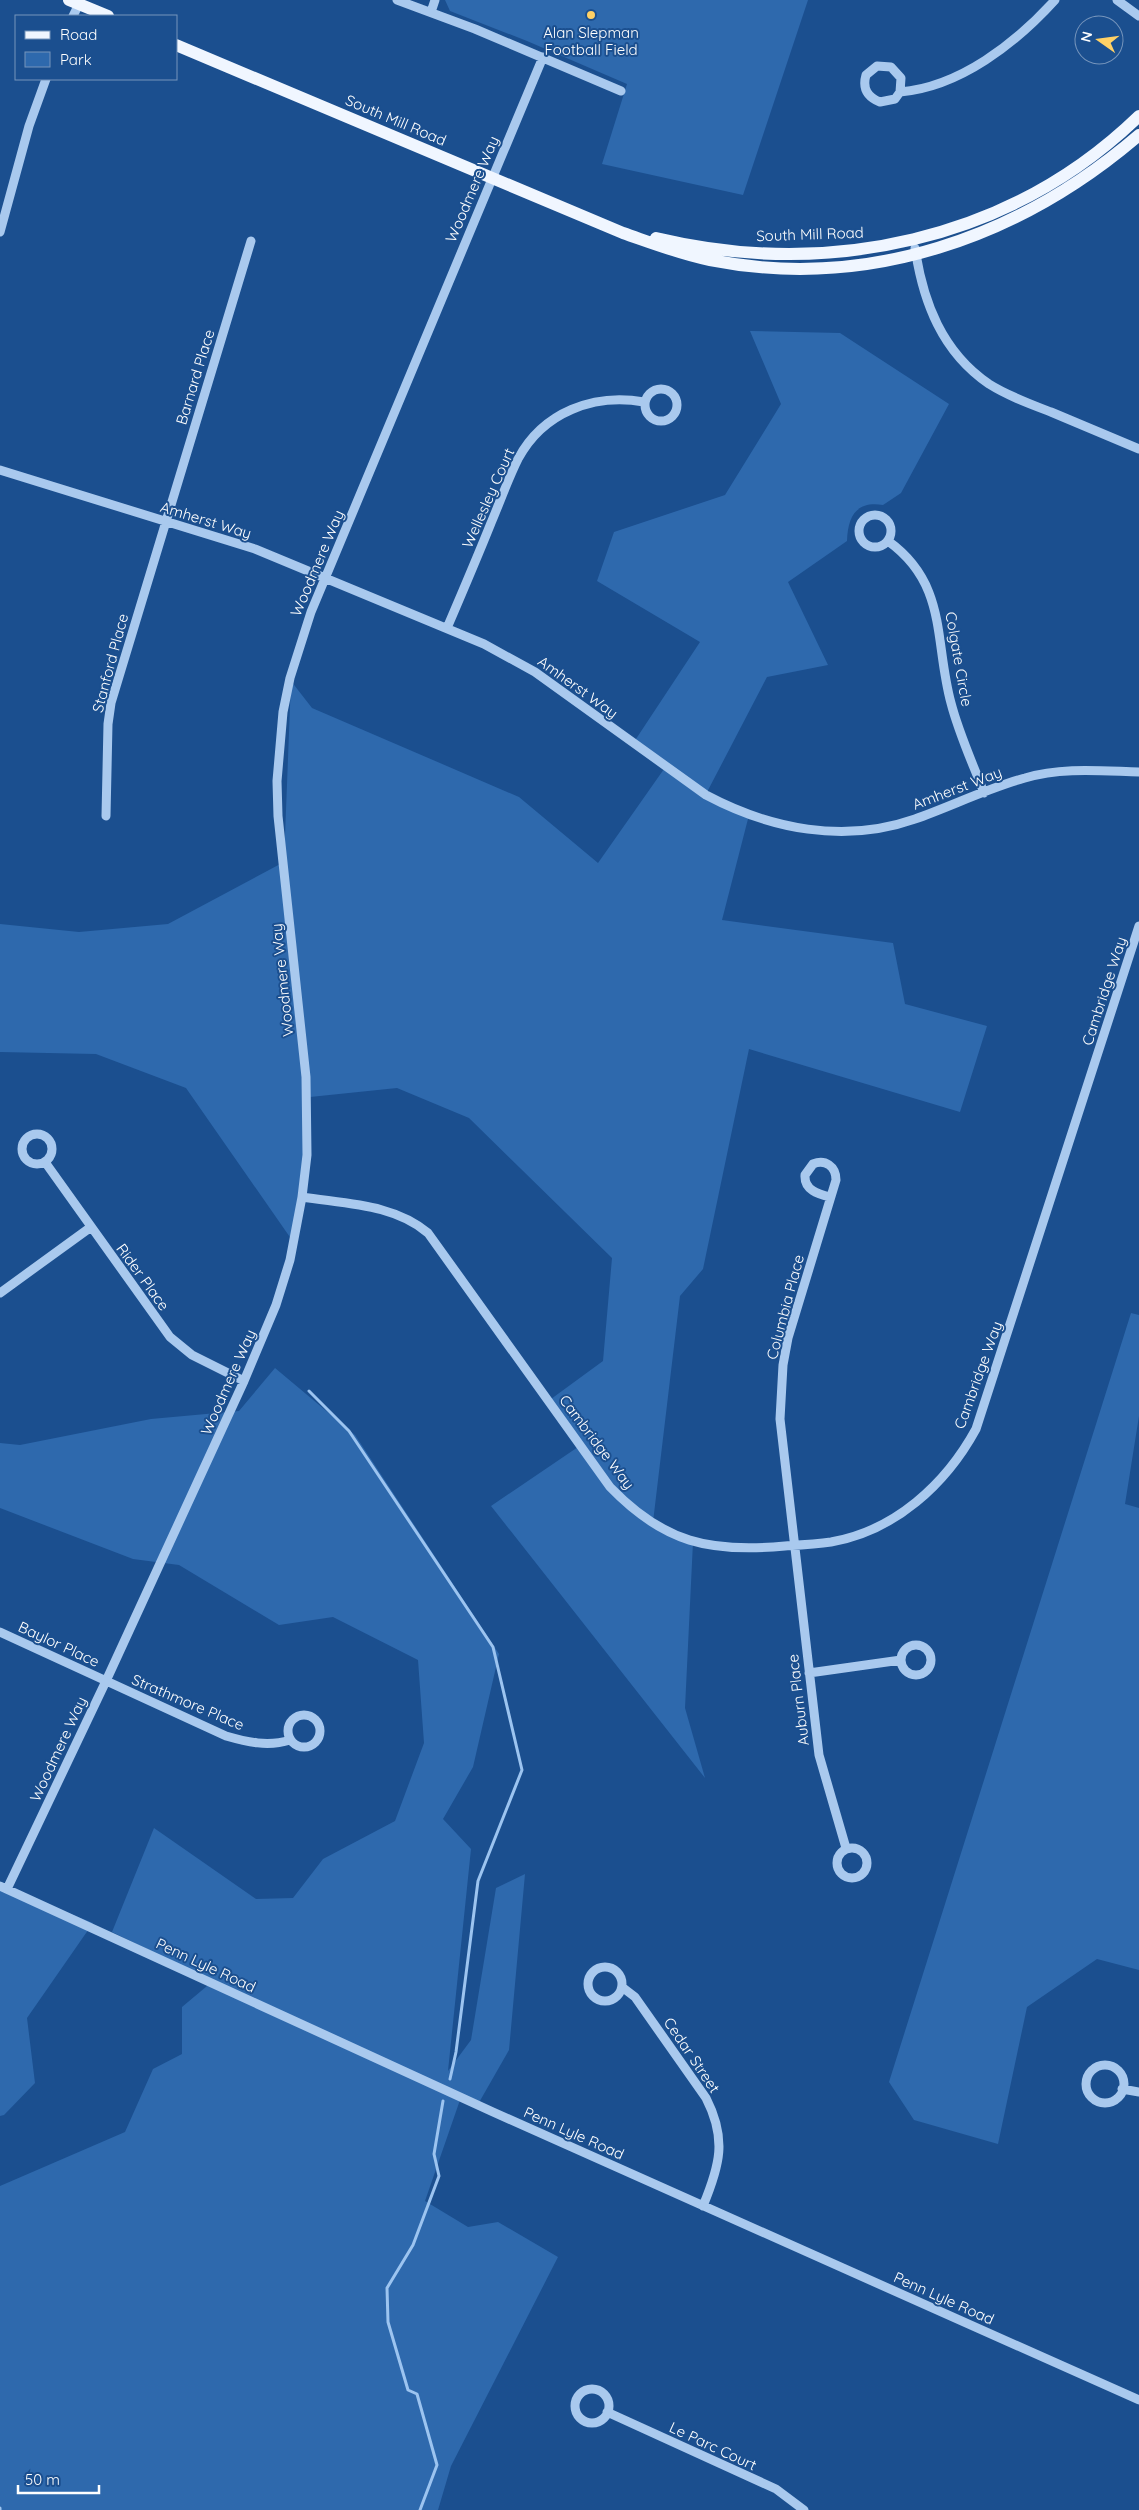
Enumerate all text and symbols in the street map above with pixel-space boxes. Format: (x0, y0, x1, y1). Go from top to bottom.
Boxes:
marker: Alan Slepman Football Field (585, 9, 597, 21)
legend (15, 15, 178, 80)
north arrow (1074, 15, 1124, 65)
place label: Alan Slepman Football Field (543, 23, 639, 59)
text: Road (60, 25, 97, 44)
text: N (1076, 30, 1096, 44)
text: Park (60, 50, 92, 69)
street label: South Mill Road (343, 90, 449, 150)
street label: Woodmere Way (441, 133, 503, 245)
street label: South Mill Road (756, 223, 864, 245)
street label: Barnard Place (171, 327, 219, 427)
street label: Wellesley Court (457, 445, 519, 551)
street label: Amherst Way (158, 497, 254, 543)
street label: Woodmere Way (286, 507, 348, 619)
street label: Colgate Circle (941, 610, 977, 708)
street label: Stanford Place (88, 612, 132, 714)
street label: Amherst Way (534, 652, 622, 722)
street label: Amherst Way (910, 762, 1004, 814)
street label: Woodmere Way (267, 923, 297, 1037)
street label: Cambridge Way (1077, 934, 1131, 1048)
street label: Rider Place (112, 1240, 174, 1314)
street label: Columbia Place (762, 1253, 808, 1361)
street label: Cambridge Way (950, 1319, 1006, 1431)
street label: Woodmere Way (196, 1326, 260, 1438)
street label: Cambridge Way (555, 1391, 639, 1493)
street label: Baylor Place (15, 1617, 103, 1671)
street label: Auburn Place (783, 1653, 813, 1747)
street label: Strathmore Place (129, 1670, 247, 1734)
street label: Woodmere Way (25, 1693, 91, 1805)
street label: Penn Lyle Road (153, 1934, 259, 1996)
street label: Cedar Street (660, 2013, 724, 2097)
street label: Penn Lyle Road (521, 2102, 627, 2164)
street label: Penn Lyle Road (891, 2267, 997, 2329)
street label: Le Parc Court (666, 2418, 760, 2474)
scale bar (18, 2462, 99, 2494)
text: 50 m (25, 2470, 60, 2489)

